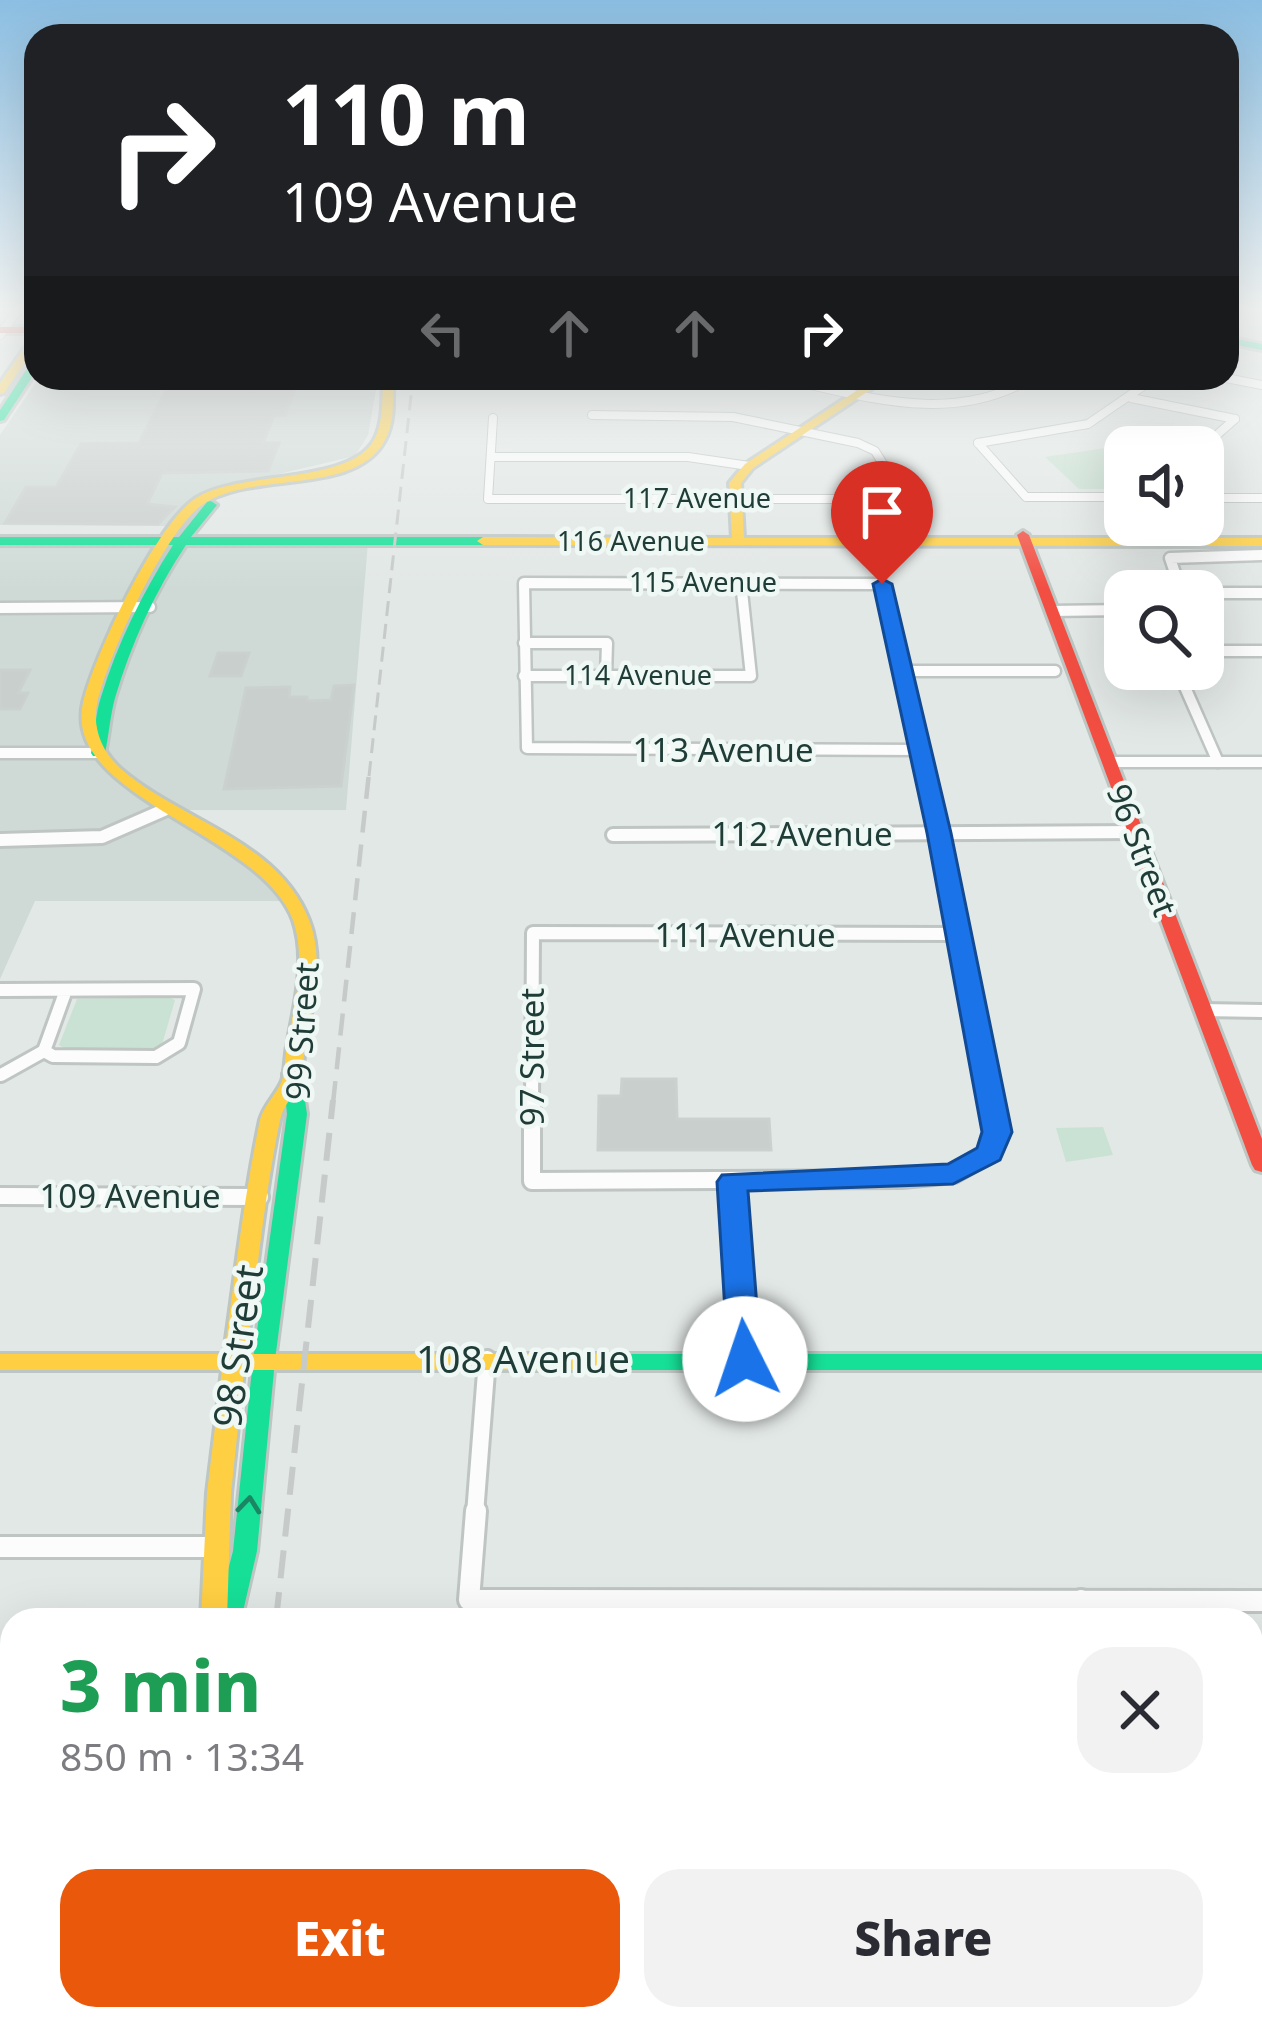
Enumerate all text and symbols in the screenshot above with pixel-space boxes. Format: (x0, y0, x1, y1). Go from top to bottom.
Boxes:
text: 110 m (282, 55, 530, 170)
icon: right (84, 72, 240, 228)
text: 109 Avenue (282, 164, 578, 238)
icon: left (410, 300, 476, 366)
icon: ahead (536, 300, 602, 366)
icon: ahead (662, 300, 728, 366)
icon: right (788, 300, 854, 366)
map controls (1104, 426, 1224, 690)
button: sound (1104, 426, 1224, 546)
pin (831, 461, 933, 584)
street label: 117 Avenue (623, 479, 771, 516)
icon: arrive (849, 479, 915, 545)
street label: 116 Avenue (557, 522, 705, 559)
street label: 115 Avenue (629, 563, 777, 600)
button: search (1104, 570, 1224, 690)
street label: 114 Avenue (564, 656, 712, 693)
street label: 113 Avenue (632, 727, 814, 772)
street label: 96 Street (1097, 777, 1188, 923)
street label: 112 Avenue (711, 811, 893, 856)
street label: 111 Avenue (654, 912, 836, 957)
street label: 99 Street (274, 960, 329, 1102)
street label: 97 Street (509, 988, 554, 1126)
street label: 109 Avenue (39, 1173, 221, 1218)
street label: 98 Street (199, 1261, 274, 1431)
position arrow (682, 1296, 808, 1422)
street label: 108 Avenue (416, 1331, 630, 1384)
one-way arrow (236, 1495, 261, 1514)
text: 3 min (60, 1635, 261, 1733)
button: close (1077, 1647, 1203, 1773)
text: 850 m · 13:34 (60, 1729, 304, 1782)
button: Exit (60, 1869, 620, 2007)
button: Share (644, 1869, 1203, 2007)

